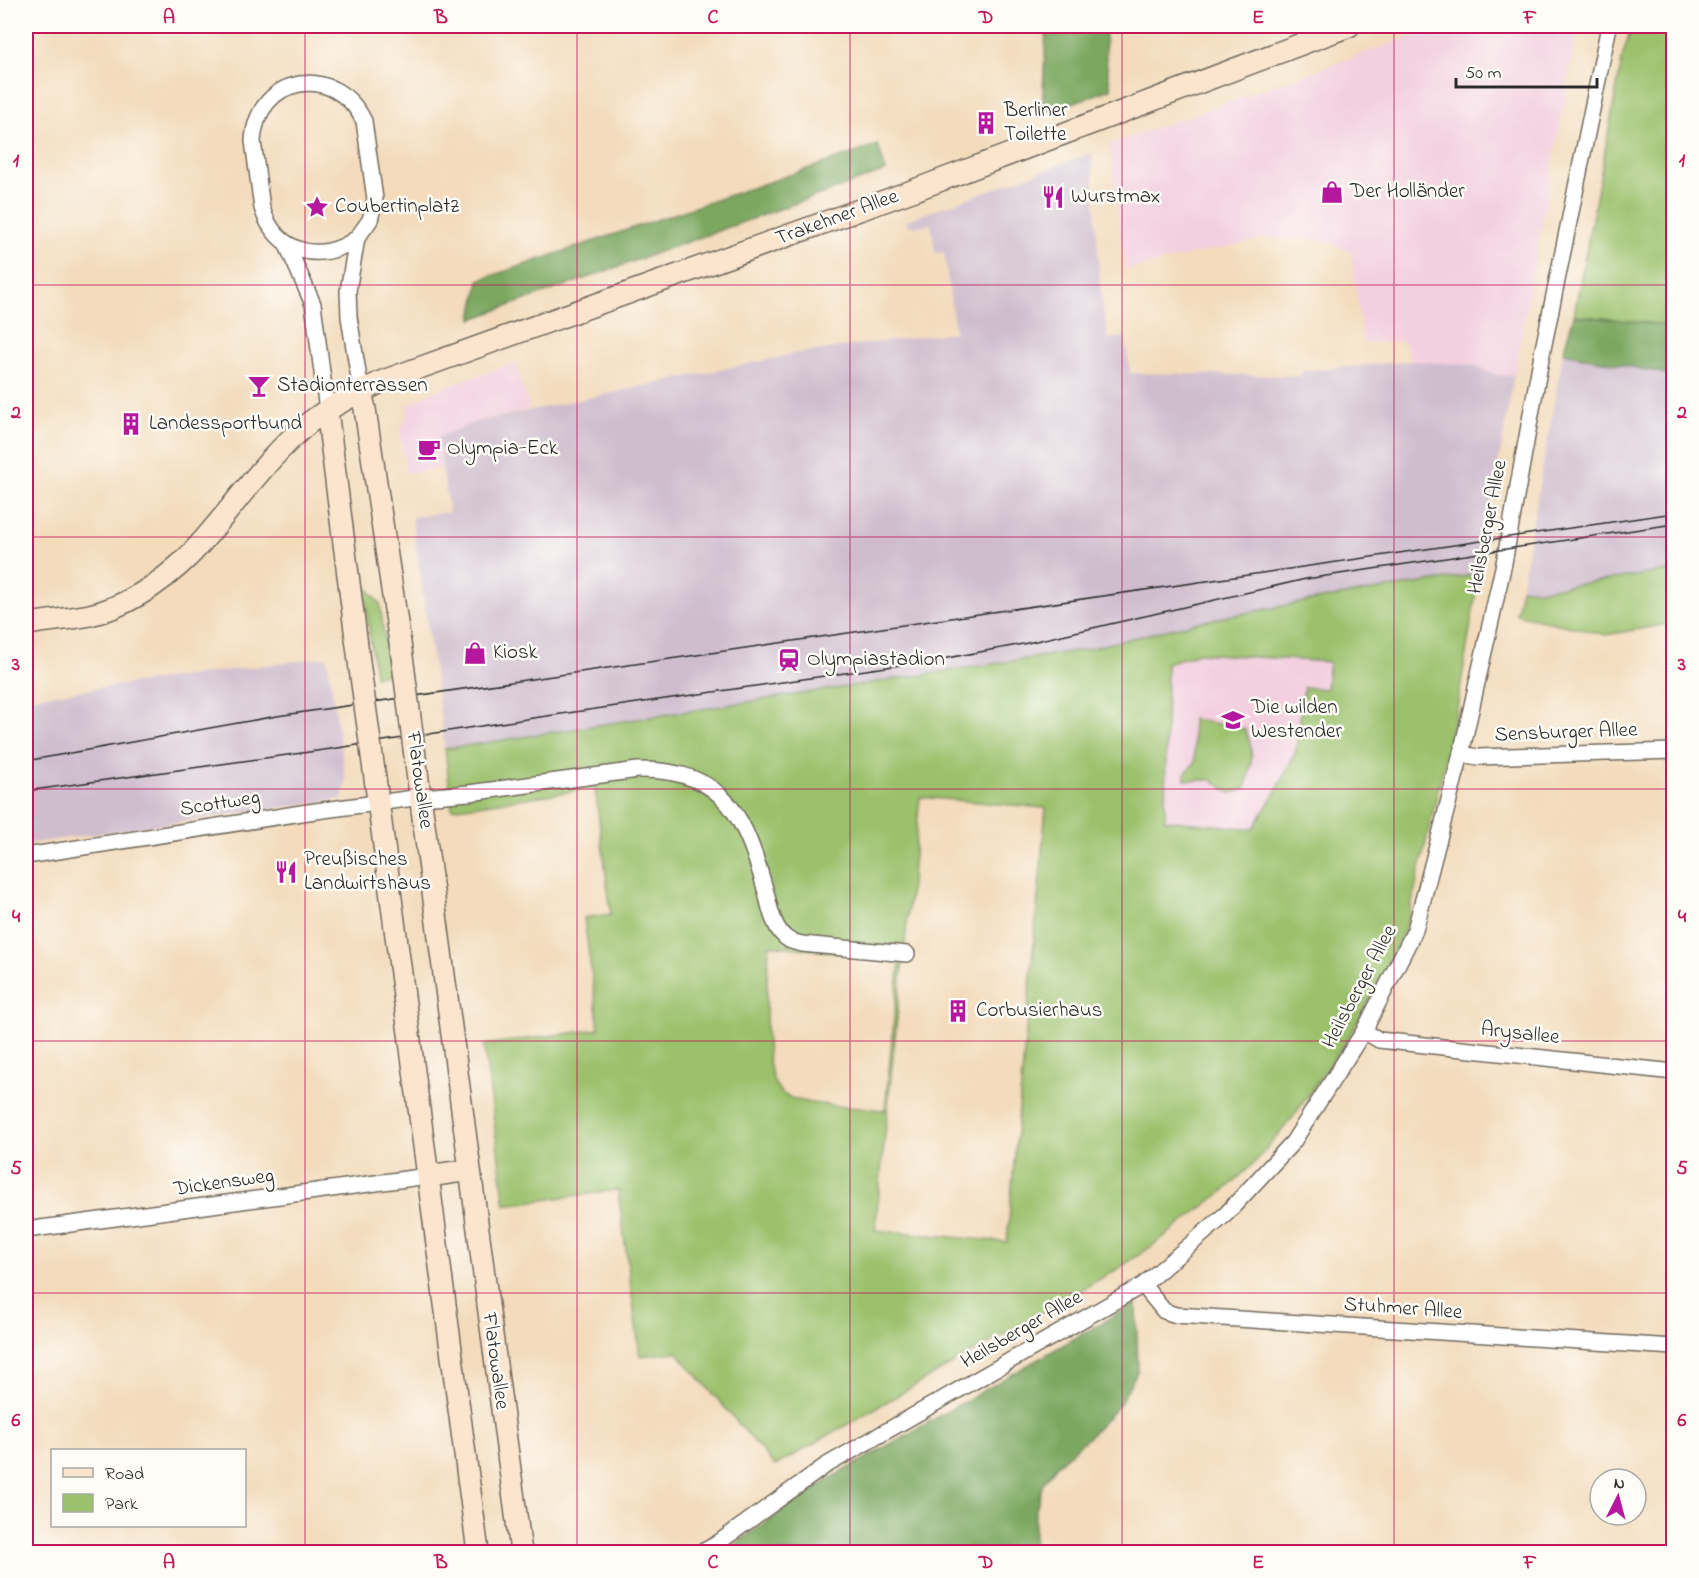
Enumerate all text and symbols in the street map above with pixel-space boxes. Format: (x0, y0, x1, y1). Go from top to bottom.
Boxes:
text: A (163, 4, 175, 33)
text: B (433, 4, 448, 33)
text: C (708, 4, 719, 33)
text: D (978, 4, 993, 33)
text: E (1252, 4, 1264, 33)
text: F (1523, 4, 1537, 33)
scale bar (1456, 51, 1597, 89)
text: 50 m (1465, 61, 1502, 87)
place label: Berliner Toilette (1003, 96, 1068, 150)
building icon: Berliner Toilette (973, 110, 999, 136)
text: 1 (13, 147, 20, 176)
text: 1 (1679, 147, 1686, 176)
place label: Der Holländer (1349, 177, 1465, 207)
shop icon: Der Holländer (1319, 179, 1345, 205)
street label: Trakehner Allee (771, 182, 903, 254)
place label: Wurstmax (1071, 182, 1161, 212)
restaurant icon: Wurstmax (1040, 184, 1066, 210)
place label: Coubertinplatz (335, 192, 459, 222)
place icon: Coubertinplatz (304, 194, 330, 220)
place label: Stadionterrassen (277, 371, 428, 401)
bar icon: Stadionterrassen (246, 373, 272, 399)
text: 2 (10, 399, 21, 428)
text: 2 (1676, 399, 1687, 428)
place label: Landessportbund (149, 409, 302, 439)
building icon: Landessportbund (118, 411, 144, 437)
place label: Olympia-Eck (447, 434, 559, 466)
cafe icon: Olympia-Eck (416, 436, 442, 462)
street label: Heilsberger Allee (1460, 457, 1518, 597)
place label: Kiosk (493, 638, 539, 668)
shop icon: Kiosk (462, 640, 488, 666)
place label: Olympiastadion (807, 645, 945, 677)
station icon: Olympiastadion (776, 647, 802, 673)
text: 3 (11, 651, 20, 680)
text: 3 (1677, 651, 1686, 680)
place label: Die wilden Westender (1250, 693, 1342, 747)
school or university icon: Die wilden Westender (1220, 707, 1246, 733)
street label: Sensburger Allee (1494, 715, 1639, 752)
street label: Flatowallee (397, 729, 441, 831)
street label: Scottweg (178, 783, 262, 827)
place label: Preußisches Landwirtshaus (304, 845, 431, 899)
restaurant icon: Preußisches Landwirtshaus (273, 859, 299, 885)
text: 4 (12, 903, 21, 932)
text: 4 (1678, 903, 1687, 932)
street label: Heilsberger Allee (1315, 919, 1407, 1055)
place label: Corbusierhaus (976, 996, 1102, 1026)
building icon: Corbusierhaus (945, 998, 971, 1024)
street label: Arysallee (1479, 1015, 1561, 1055)
text: 5 (10, 1155, 22, 1184)
text: 5 (1676, 1155, 1688, 1184)
street label: Dickensweg (171, 1161, 276, 1207)
street label: Heilsberger Allee (956, 1283, 1090, 1379)
street label: Stuhmer Allee (1343, 1290, 1464, 1328)
street label: Flatowallee (473, 1310, 517, 1412)
text: 6 (12, 1407, 21, 1436)
text: 6 (1678, 1407, 1687, 1436)
legend (51, 1449, 246, 1527)
text: Road (105, 1462, 144, 1488)
north arrow (1588, 1467, 1648, 1527)
text: N (1613, 1472, 1626, 1497)
text: Park (105, 1492, 138, 1518)
text: A (163, 1549, 175, 1578)
text: B (433, 1549, 448, 1578)
text: C (708, 1549, 719, 1578)
text: D (978, 1549, 993, 1578)
text: E (1252, 1549, 1264, 1578)
text: F (1523, 1549, 1537, 1578)

